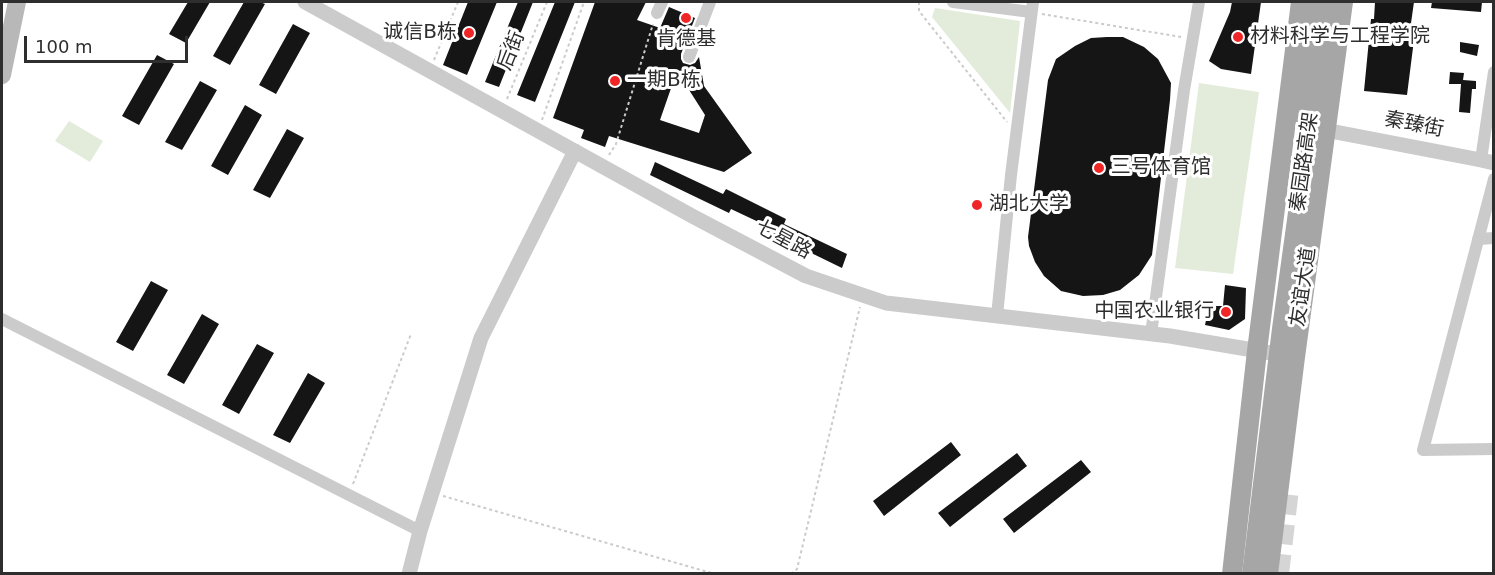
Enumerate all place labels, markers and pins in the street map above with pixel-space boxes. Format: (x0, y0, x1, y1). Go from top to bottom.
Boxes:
marker: 肯德基 (679, 11, 693, 25)
place label: 诚信B栋 (383, 21, 457, 45)
place label: 材料科学与工程学院 (1250, 25, 1430, 49)
marker: 诚信B栋 (462, 26, 476, 40)
place label: 肯德基 (656, 28, 716, 52)
marker: 材料科学与工程学院 (1231, 30, 1245, 44)
place label: 一期B栋 (627, 69, 701, 93)
marker: 一期B栋 (608, 74, 622, 88)
place label: 三号体育馆 (1111, 156, 1211, 180)
marker: 三号体育馆 (1092, 161, 1106, 175)
place label: 湖北大学 (989, 193, 1069, 217)
marker: 湖北大学 (970, 198, 984, 212)
place label: 中国农业银行 (1094, 300, 1214, 324)
marker: 中国农业银行 (1219, 305, 1233, 319)

